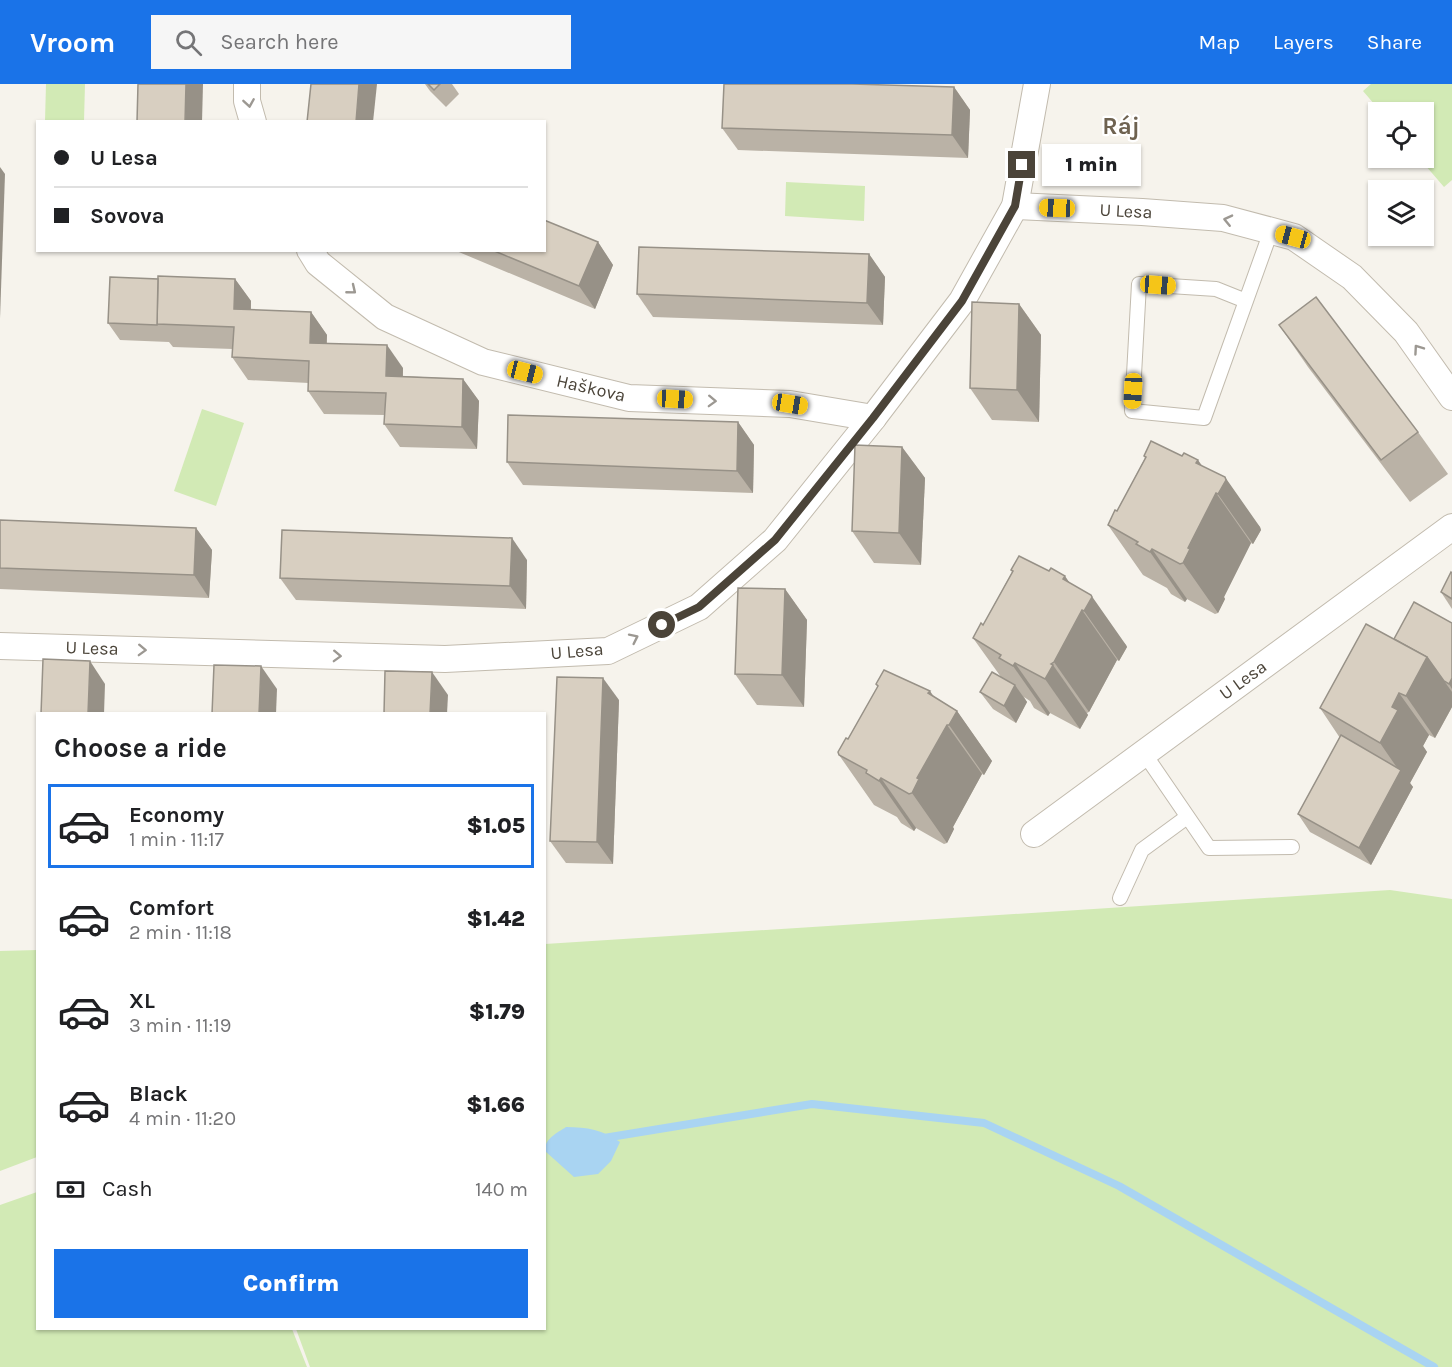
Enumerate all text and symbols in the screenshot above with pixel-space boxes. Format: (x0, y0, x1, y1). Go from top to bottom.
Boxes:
search box (151, 15, 571, 69)
text: Vroom (30, 26, 115, 59)
icon: search (172, 26, 205, 59)
text: Search here (220, 29, 339, 55)
text: Map (1198, 30, 1240, 54)
text: Layers (1273, 30, 1334, 54)
text: Share (1367, 30, 1422, 54)
one-way arrow (242, 98, 254, 108)
map controls (1368, 102, 1434, 246)
button: locate (1368, 102, 1434, 168)
district label: Ráj (1102, 112, 1140, 140)
callout: 1 min (1043, 144, 1142, 186)
text: U Lesa (90, 145, 158, 171)
route end (1008, 151, 1035, 178)
text: 1 min (1065, 153, 1118, 176)
button: layers (1368, 180, 1434, 246)
car (1039, 198, 1075, 218)
street label: U Lesa (1099, 199, 1153, 223)
text: Sovova (90, 203, 165, 229)
one-way arrow (1223, 214, 1233, 227)
car (1273, 224, 1313, 250)
car (1139, 275, 1177, 295)
one-way arrow (345, 283, 356, 294)
one-way arrow (1414, 345, 1425, 356)
car (505, 359, 545, 385)
street label: Haškova (554, 369, 628, 407)
car (1123, 373, 1143, 409)
car (657, 389, 693, 409)
car (771, 392, 809, 416)
one-way arrow (708, 395, 717, 408)
route start (648, 611, 675, 638)
one-way arrow (628, 634, 639, 646)
street label: U Lesa (65, 636, 119, 660)
street label: U Lesa (550, 638, 604, 664)
one-way arrow (138, 644, 147, 656)
one-way arrow (333, 650, 342, 662)
street label: U Lesa (1215, 656, 1271, 704)
text: Choose a ride (54, 732, 227, 764)
icon: car (57, 799, 111, 853)
text: Economy (129, 802, 224, 828)
text: $1.05 (466, 813, 525, 839)
text: 1 min · 11:17 (129, 828, 224, 851)
icon: car (57, 892, 111, 946)
text: Comfort (129, 895, 214, 921)
text: $1.42 (467, 906, 525, 932)
text: 2 min · 11:18 (129, 921, 232, 944)
icon: car (57, 985, 111, 1039)
text: XL (129, 988, 155, 1014)
text: $1.79 (469, 999, 525, 1025)
text: 3 min · 11:19 (129, 1014, 231, 1037)
icon: car (57, 1078, 111, 1132)
text: Black (129, 1081, 188, 1107)
text: $1.66 (466, 1092, 525, 1118)
text: 4 min · 11:20 (129, 1107, 236, 1130)
icon: cash (54, 1173, 87, 1206)
text: Cash (102, 1176, 152, 1202)
text: 140 m (475, 1178, 528, 1201)
button: Confirm (54, 1249, 528, 1318)

